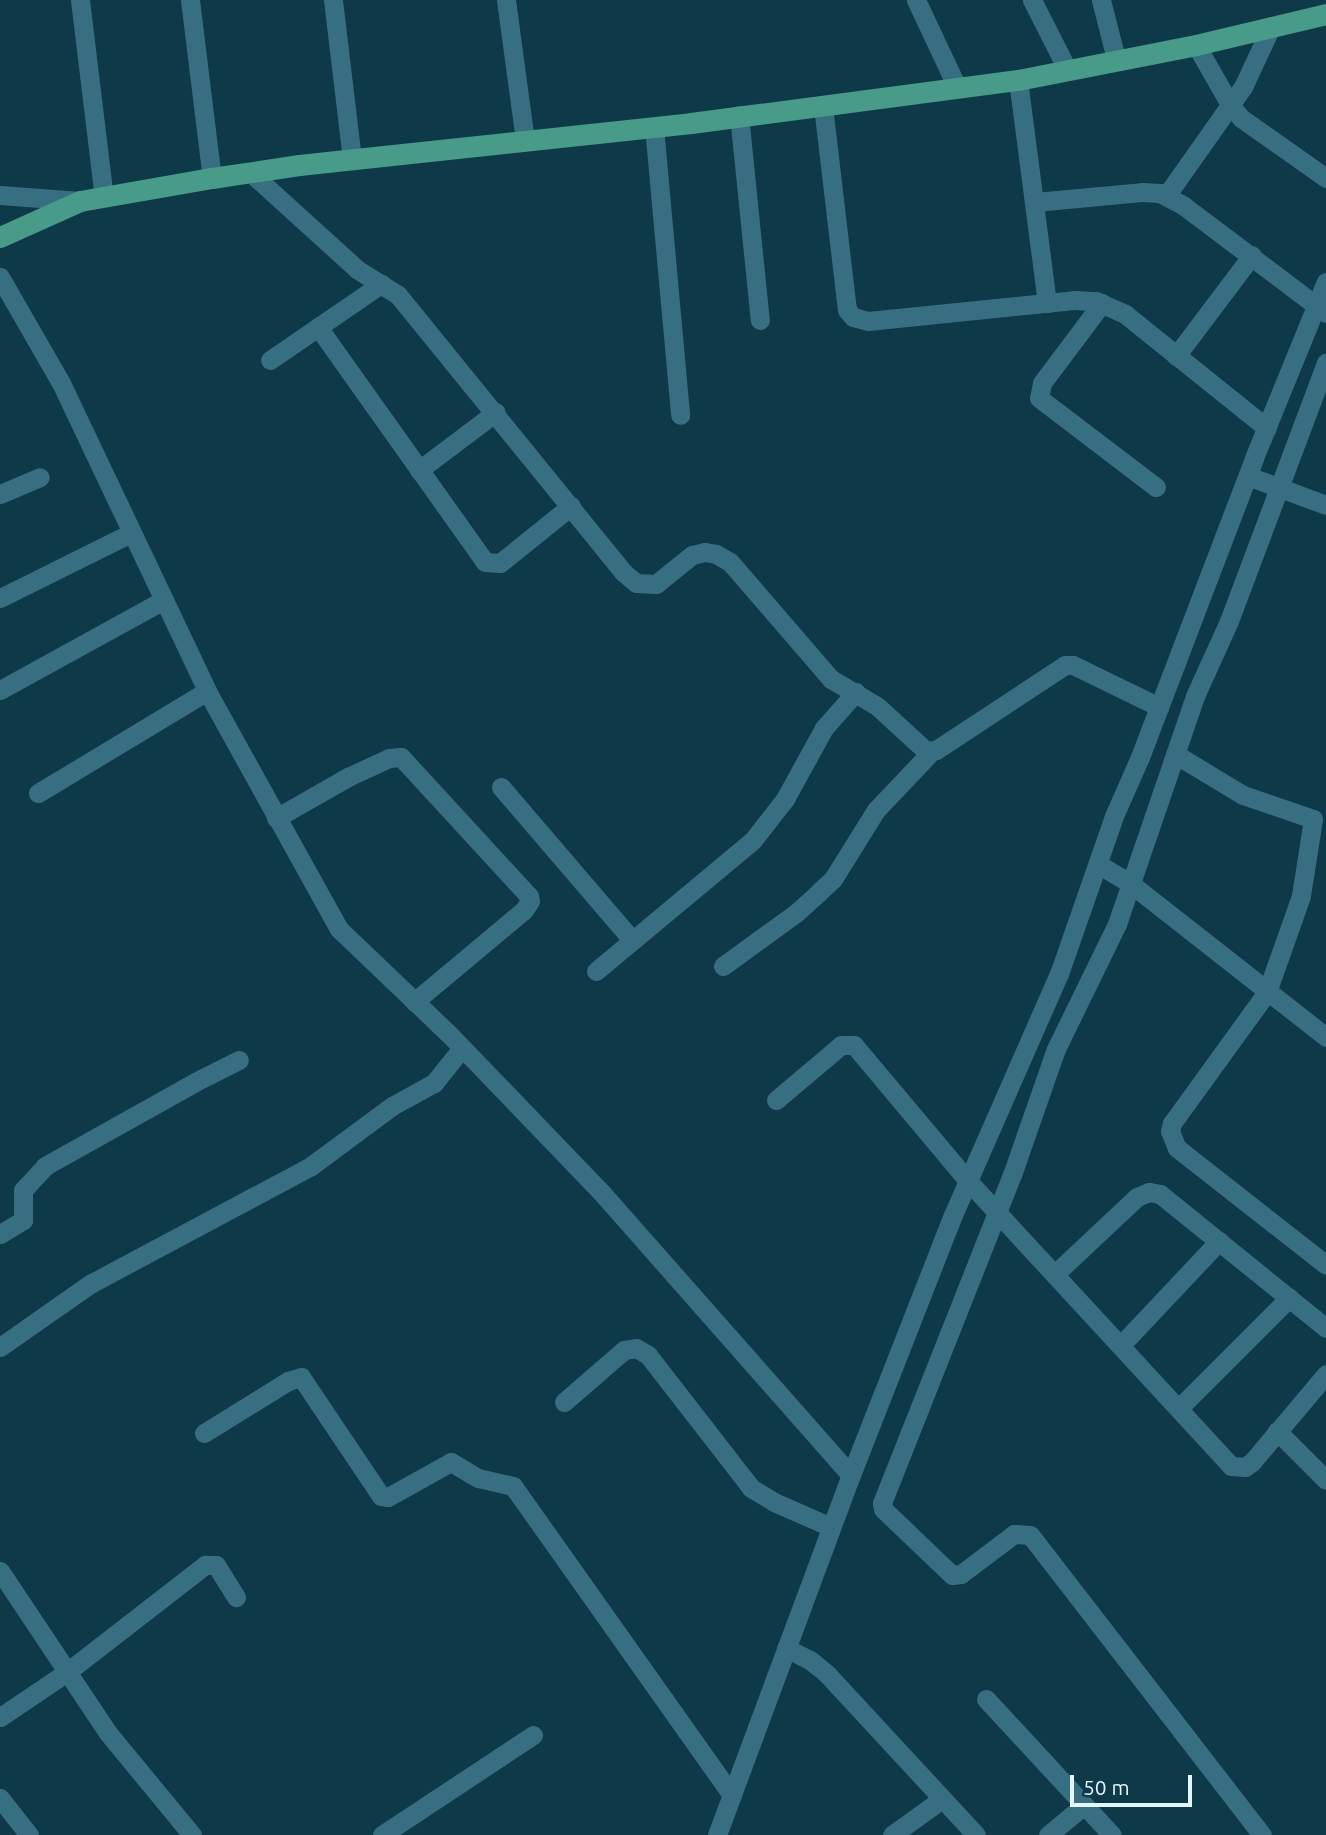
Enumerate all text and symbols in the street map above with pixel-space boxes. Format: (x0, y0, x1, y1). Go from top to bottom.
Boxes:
scale bar (1074, 1762, 1196, 1806)
text: 50 m (1083, 1775, 1130, 1799)

